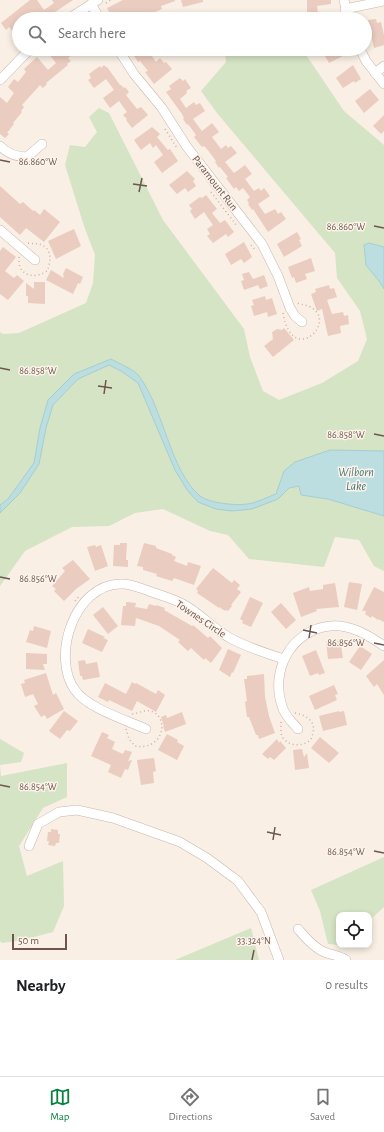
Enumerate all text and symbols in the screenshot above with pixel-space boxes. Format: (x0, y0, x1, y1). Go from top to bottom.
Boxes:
search box (12, 12, 372, 56)
icon: search (26, 23, 48, 45)
text: Search here (58, 26, 126, 41)
street label: Paramount Run (190, 153, 240, 213)
text: 86.860°W (19, 157, 57, 167)
text: 86.860°W (327, 222, 365, 232)
text: 86.858°W (19, 366, 57, 376)
text: 86.858°W (327, 430, 365, 440)
water label: Wilborn Lake (338, 466, 374, 492)
text: 86.856°W (19, 574, 57, 584)
street label: Townes Circle (174, 598, 228, 640)
text: 86.856°W (327, 638, 365, 648)
text: 86.854°W (19, 782, 57, 792)
text: 86.854°W (327, 847, 365, 857)
map controls (336, 912, 372, 948)
button: locate (336, 912, 372, 948)
scale bar (12, 932, 67, 951)
text: 50 m (18, 935, 39, 946)
text: 33.324°N (237, 936, 271, 946)
text: Nearby (16, 977, 66, 994)
text: 0 results (325, 979, 368, 992)
tab: Map (49, 1086, 71, 1123)
tab: Directions (168, 1086, 212, 1123)
tab: Saved (310, 1086, 335, 1123)

